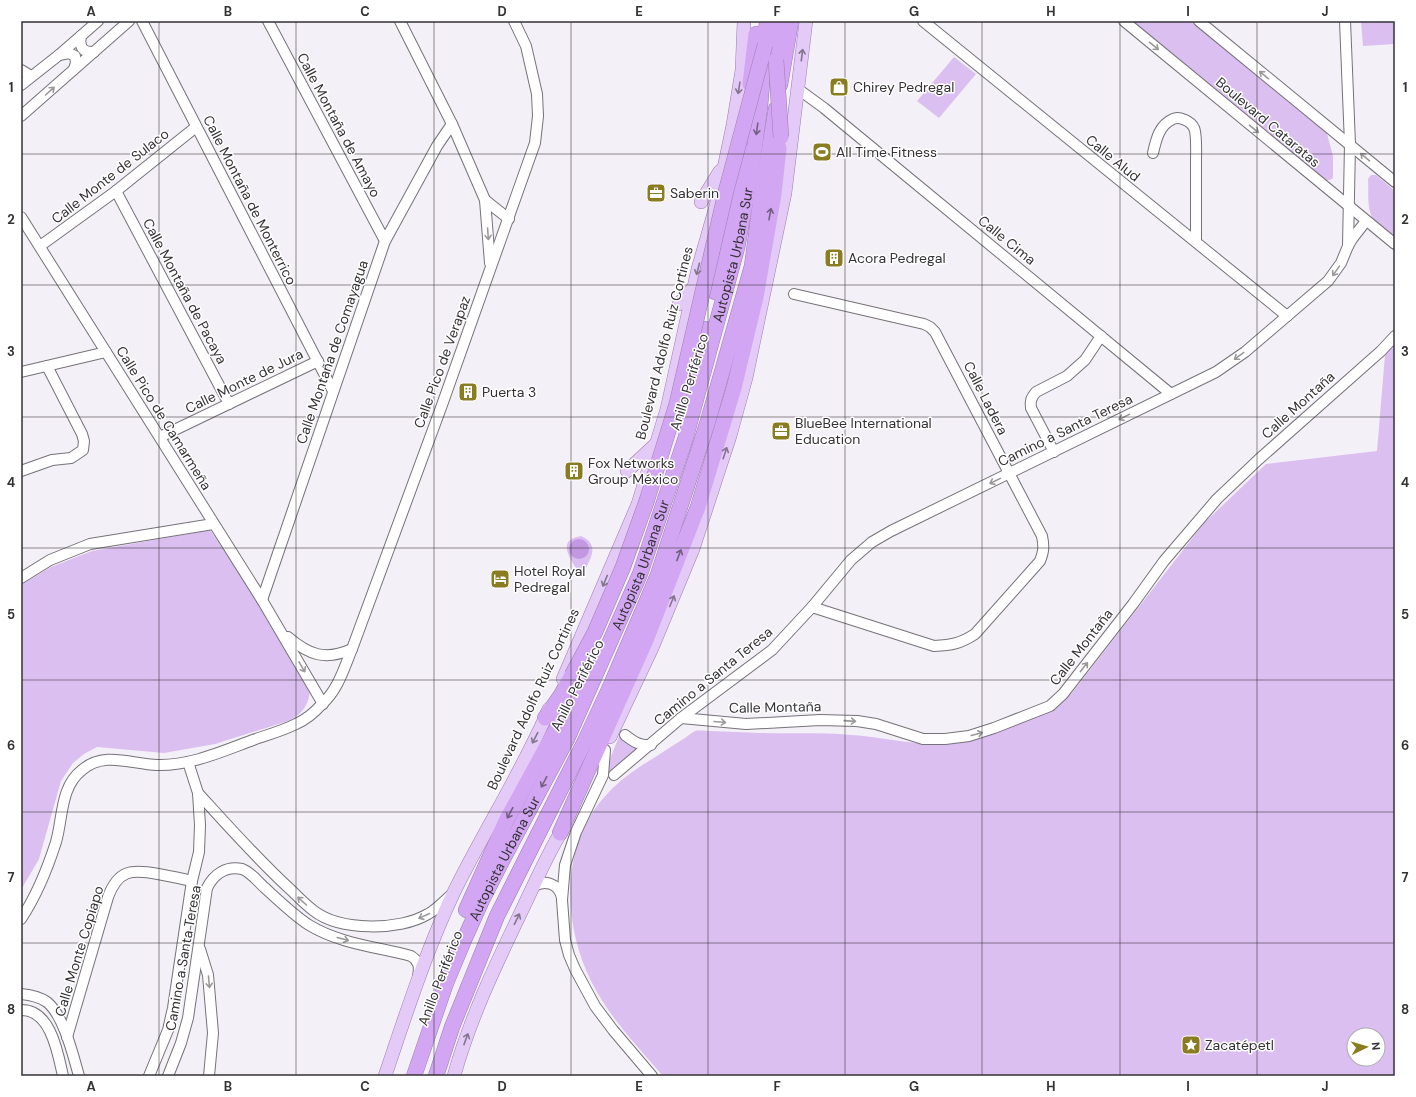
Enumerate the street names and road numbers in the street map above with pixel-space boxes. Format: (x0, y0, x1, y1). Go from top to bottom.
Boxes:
street label: Calle Montaña de Amayo (293, 50, 385, 200)
street label: Boulevard Cataratas (1212, 73, 1324, 171)
street label: Calle Montaña de Monterrico (199, 112, 301, 288)
street label: Calle Monte de Sulaco (48, 124, 172, 228)
street label: Calle Alud (1082, 131, 1144, 185)
street label: Autopista Urbana Sur (708, 186, 757, 324)
street label: Calle Cima (975, 211, 1039, 269)
street label: Calle Montaña de Pacaya (139, 215, 231, 367)
street label: Boulevard Adolfo Ruiz Cortines (631, 245, 697, 441)
street label: Calle Montaña de Comayagua (292, 258, 372, 446)
street label: Calle Pico de Verapaz (410, 293, 474, 431)
street label: Anillo Periférico (666, 331, 712, 433)
street label: Calle Pico de Camarmeña (112, 343, 216, 493)
street label: Calle Monte de Jura (182, 345, 306, 417)
street label: Calle Ladera (960, 358, 1012, 438)
street label: Calle Montaña (1258, 367, 1338, 443)
street label: Camino a Santa Teresa (995, 390, 1135, 470)
street label: Autopista Urbana Sur (607, 497, 673, 633)
street label: Boulevard Adolfo Ruiz Cortines (483, 605, 583, 793)
street label: Calle Montaña (1045, 605, 1117, 689)
street label: Camino a Santa Teresa (650, 623, 776, 729)
street label: Anillo Periférico (546, 636, 608, 734)
street label: Calle Montaña (729, 697, 821, 717)
street label: Autopista Urbana Sur (465, 793, 544, 924)
street label: Calle Monte Copiapo (51, 883, 107, 1019)
street label: Camino a Santa Teresa (161, 884, 205, 1032)
street label: Anillo Periférico (414, 928, 466, 1028)

